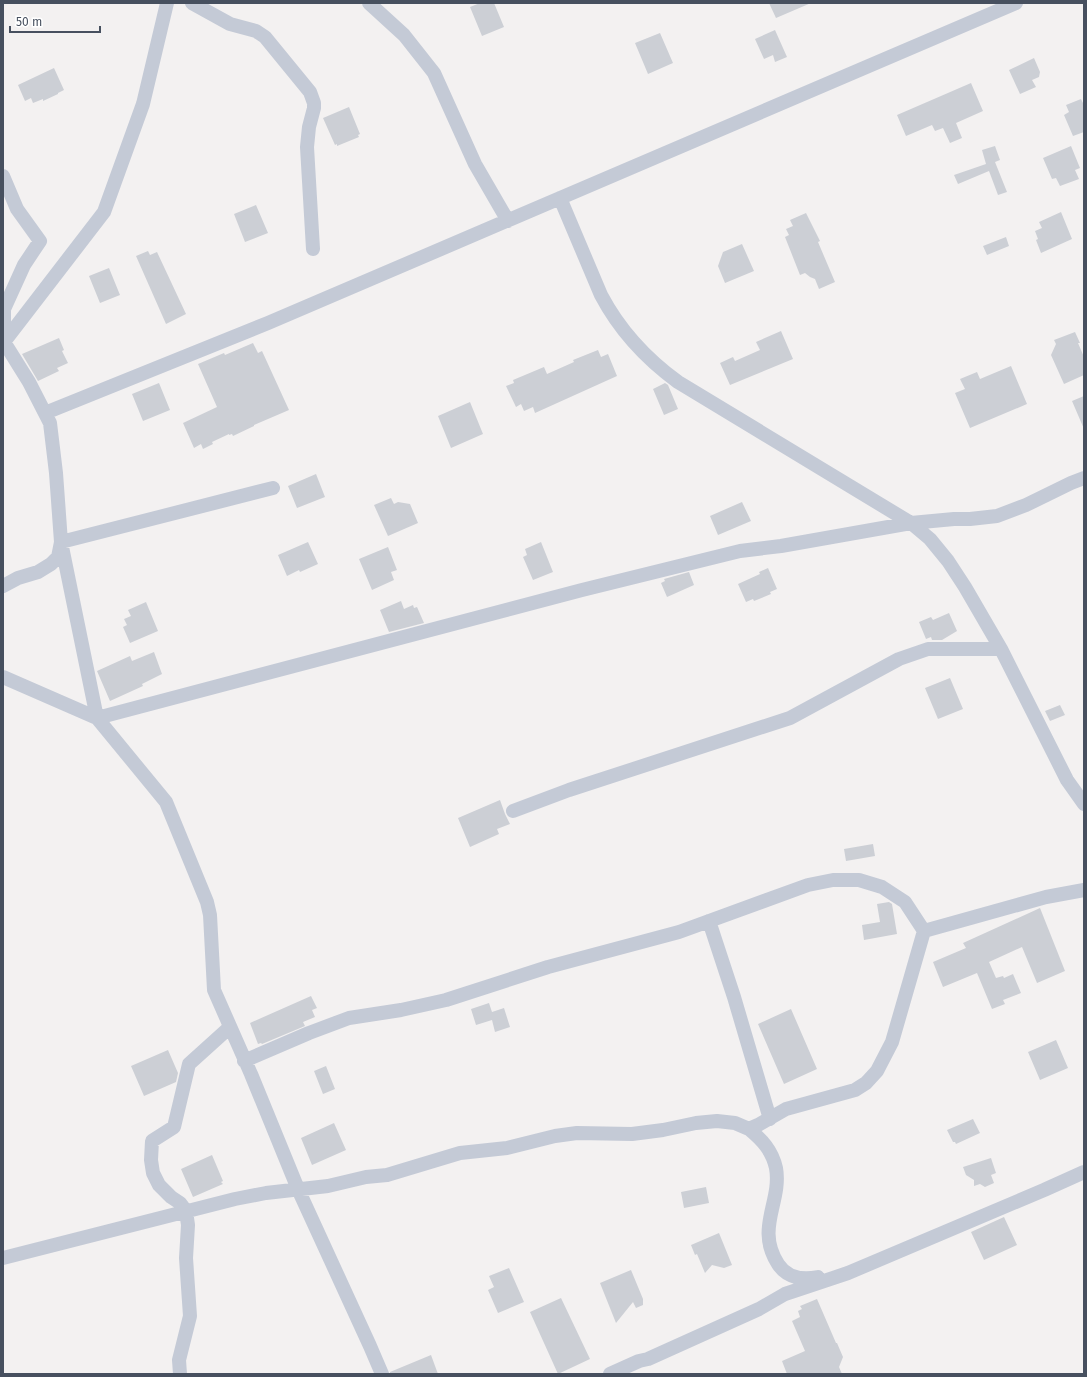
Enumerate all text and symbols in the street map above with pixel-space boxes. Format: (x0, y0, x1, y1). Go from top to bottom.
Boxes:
scale bar (10, 8, 100, 34)
text: 50 m (16, 15, 42, 29)

